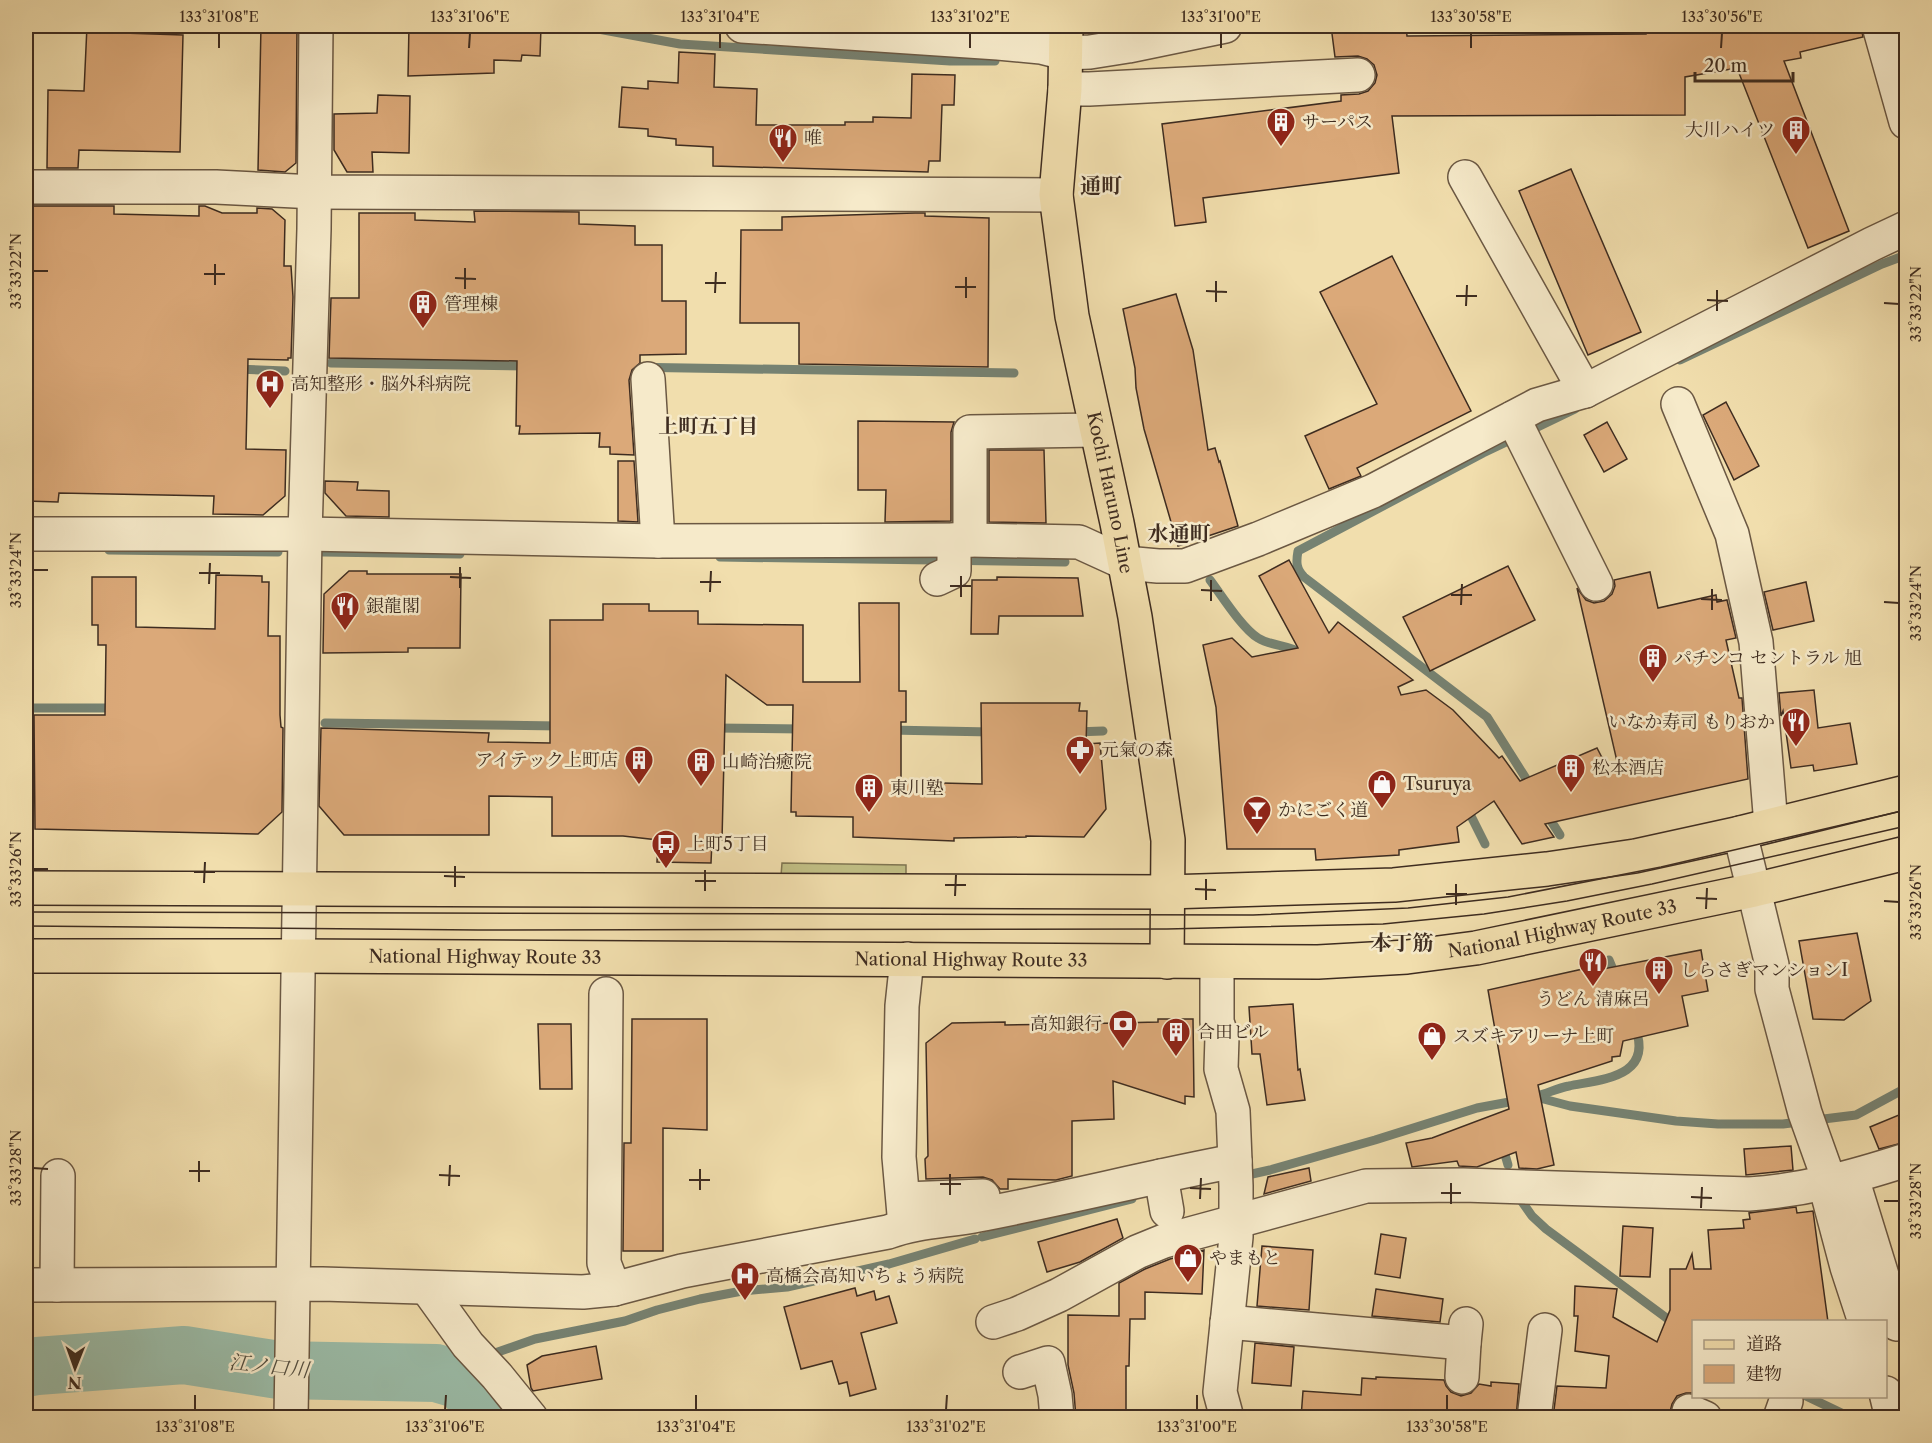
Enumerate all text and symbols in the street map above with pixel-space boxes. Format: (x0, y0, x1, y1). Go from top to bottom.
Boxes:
text: 133°31'08"E (179, 7, 259, 26)
text: 133°31'06"E (430, 7, 510, 26)
text: 133°31'04"E (680, 7, 760, 26)
text: 133°31'02"E (930, 7, 1010, 26)
text: 133°31'00"E (1181, 7, 1261, 26)
text: 133°30'58"E (1430, 7, 1512, 26)
text: 133°30'56"E (1681, 7, 1763, 26)
scale bar (1695, 45, 1792, 83)
text: 20 m (1704, 55, 1748, 77)
building icon: サーパス (1265, 106, 1297, 148)
place label: サーパス (1302, 111, 1373, 133)
building icon: 大川ハイツ (1780, 114, 1812, 156)
place label: 大川ハイツ (1685, 119, 1775, 141)
restaurant icon: 唯 (767, 122, 799, 164)
place label: 唯 (804, 127, 822, 149)
district label: 通町 (1080, 173, 1122, 198)
text: 33°33'22"N (6, 233, 25, 309)
text: 33°33'22"N (1906, 266, 1925, 342)
building icon: 管理棟 (407, 288, 439, 330)
place label: 管理棟 (444, 293, 498, 315)
hospital icon: 高知整形・脳外科病院 (254, 368, 286, 410)
place label: 高知整形・脳外科病院 (291, 373, 471, 395)
street label: Kochi Haruno Line (1082, 410, 1137, 575)
district label: 上町五丁目 (658, 414, 758, 438)
district label: 水通町 (1148, 521, 1211, 546)
text: 33°33'24"N (6, 532, 25, 608)
text: 33°33'24"N (1906, 565, 1925, 641)
restaurant icon: 銀龍閣 (329, 590, 361, 632)
place label: 銀龍閣 (366, 595, 420, 617)
building icon: パチンコ セントラル 旭 (1637, 642, 1669, 684)
place label: パチンコ セントラル 旭 (1674, 647, 1862, 669)
restaurant icon: いなか寿司 もりおか (1780, 706, 1812, 748)
place label: いなか寿司 もりおか (1608, 711, 1775, 733)
pharmacy icon: 元氣の森 (1064, 734, 1096, 776)
place label: 元氣の森 (1101, 739, 1173, 761)
building icon: アイテック上町店 (623, 744, 655, 786)
building icon: 山崎治癒院 (685, 746, 717, 788)
place label: アイテック上町店 (476, 749, 618, 771)
place label: 山崎治癒院 (722, 751, 812, 773)
building icon: 松本酒店 (1555, 752, 1587, 794)
place label: 松本酒店 (1592, 757, 1664, 779)
shop icon: Tsuruya (1366, 768, 1398, 810)
building icon: 東川塾 (853, 772, 885, 814)
place label: Tsuruya (1403, 773, 1472, 795)
place label: 東川塾 (890, 777, 944, 799)
bar icon: かにごく道 (1241, 794, 1273, 836)
place label: かにごく道 (1278, 799, 1368, 821)
bus stop icon: 上町5丁目 (650, 828, 682, 870)
text: 33°33'26"N (6, 831, 25, 907)
place label: 上町5丁目 (687, 833, 769, 855)
text: 33°33'26"N (1906, 864, 1925, 940)
street label: National Highway Route 33 (1447, 895, 1679, 963)
district label: 本丁筋 (1371, 930, 1434, 955)
street label: National Highway Route 33 (368, 945, 602, 969)
restaurant icon: うどん 清麻呂 (1577, 946, 1609, 988)
street label: National Highway Route 33 (854, 948, 1088, 972)
building icon: しらさぎマンションI (1643, 954, 1675, 996)
place label: しらさぎマンションI (1680, 959, 1848, 981)
place label: うどん 清麻呂 (1537, 988, 1649, 1010)
bank icon: 高知銀行 (1107, 1008, 1139, 1050)
place label: 高知銀行 (1030, 1013, 1102, 1035)
building icon: 合田ビル (1160, 1016, 1192, 1058)
shop icon: スズキアリーナ上町 (1416, 1020, 1448, 1062)
place label: 合田ビル (1197, 1021, 1269, 1043)
place label: スズキアリーナ上町 (1453, 1025, 1614, 1047)
text: 33°33'28"N (6, 1130, 25, 1206)
text: 33°33'28"N (1906, 1163, 1925, 1239)
shop icon: やまもと (1172, 1242, 1204, 1284)
place label: やまもと (1209, 1247, 1281, 1269)
hospital icon: 高橋会高知いちょう病院 (729, 1260, 761, 1302)
place label: 高橋会高知いちょう病院 (766, 1265, 964, 1287)
legend (1692, 1320, 1887, 1398)
text: 道路 (1746, 1333, 1782, 1355)
north arrow (45, 1338, 105, 1398)
water label: 江ノ口川 (228, 1350, 312, 1382)
text: 建物 (1746, 1363, 1782, 1385)
text: N (68, 1373, 82, 1393)
text: 133°31'08"E (155, 1417, 235, 1436)
text: 133°31'06"E (405, 1417, 485, 1436)
text: 133°31'04"E (656, 1417, 736, 1436)
text: 133°31'02"E (906, 1417, 986, 1436)
text: 133°31'00"E (1157, 1417, 1237, 1436)
text: 133°30'58"E (1406, 1417, 1488, 1436)

